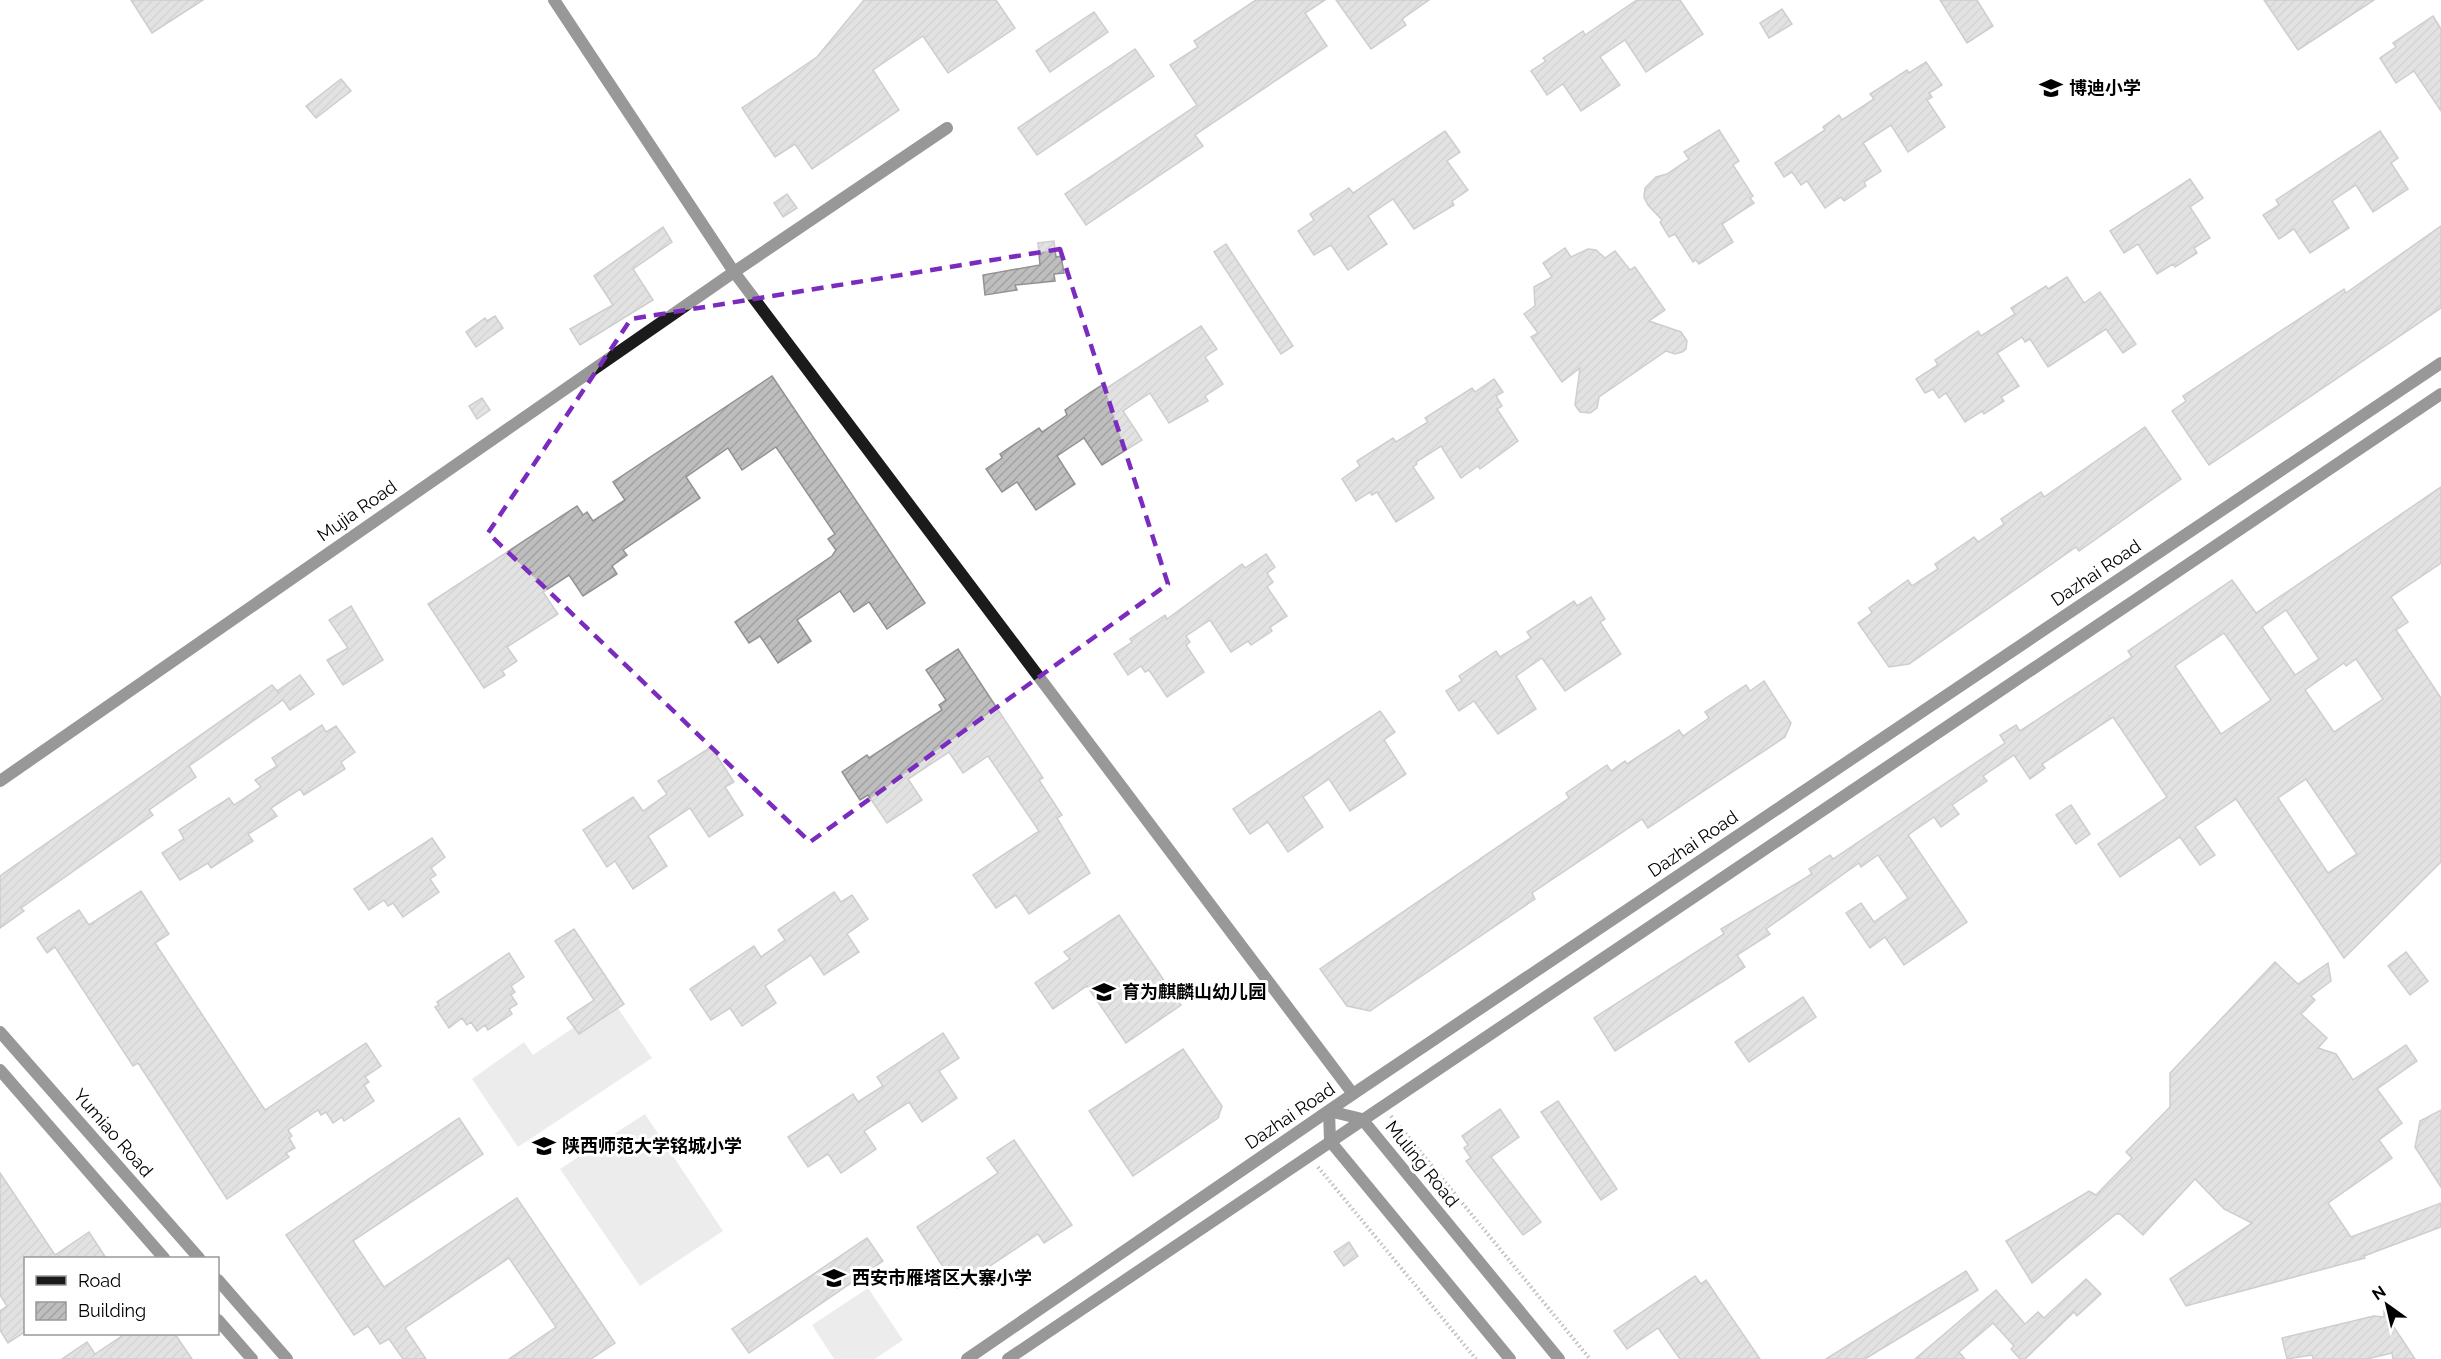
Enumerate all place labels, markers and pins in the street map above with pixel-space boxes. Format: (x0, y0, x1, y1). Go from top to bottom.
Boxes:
school or university icon: 博迪小学 (2038, 75, 2064, 101)
place label: 博迪小学 (2069, 77, 2141, 98)
school or university icon: 育为麒麟山幼儿园 (1091, 979, 1117, 1005)
place label: 育为麒麟山幼儿园 (1122, 981, 1266, 1002)
school or university icon: 陕西师范大学铭城小学 (531, 1133, 557, 1159)
place label: 陕西师范大学铭城小学 (562, 1135, 742, 1156)
school or university icon: 西安市雁塔区大寨小学 (821, 1265, 847, 1291)
place label: 西安市雁塔区大寨小学 (852, 1267, 1032, 1288)

